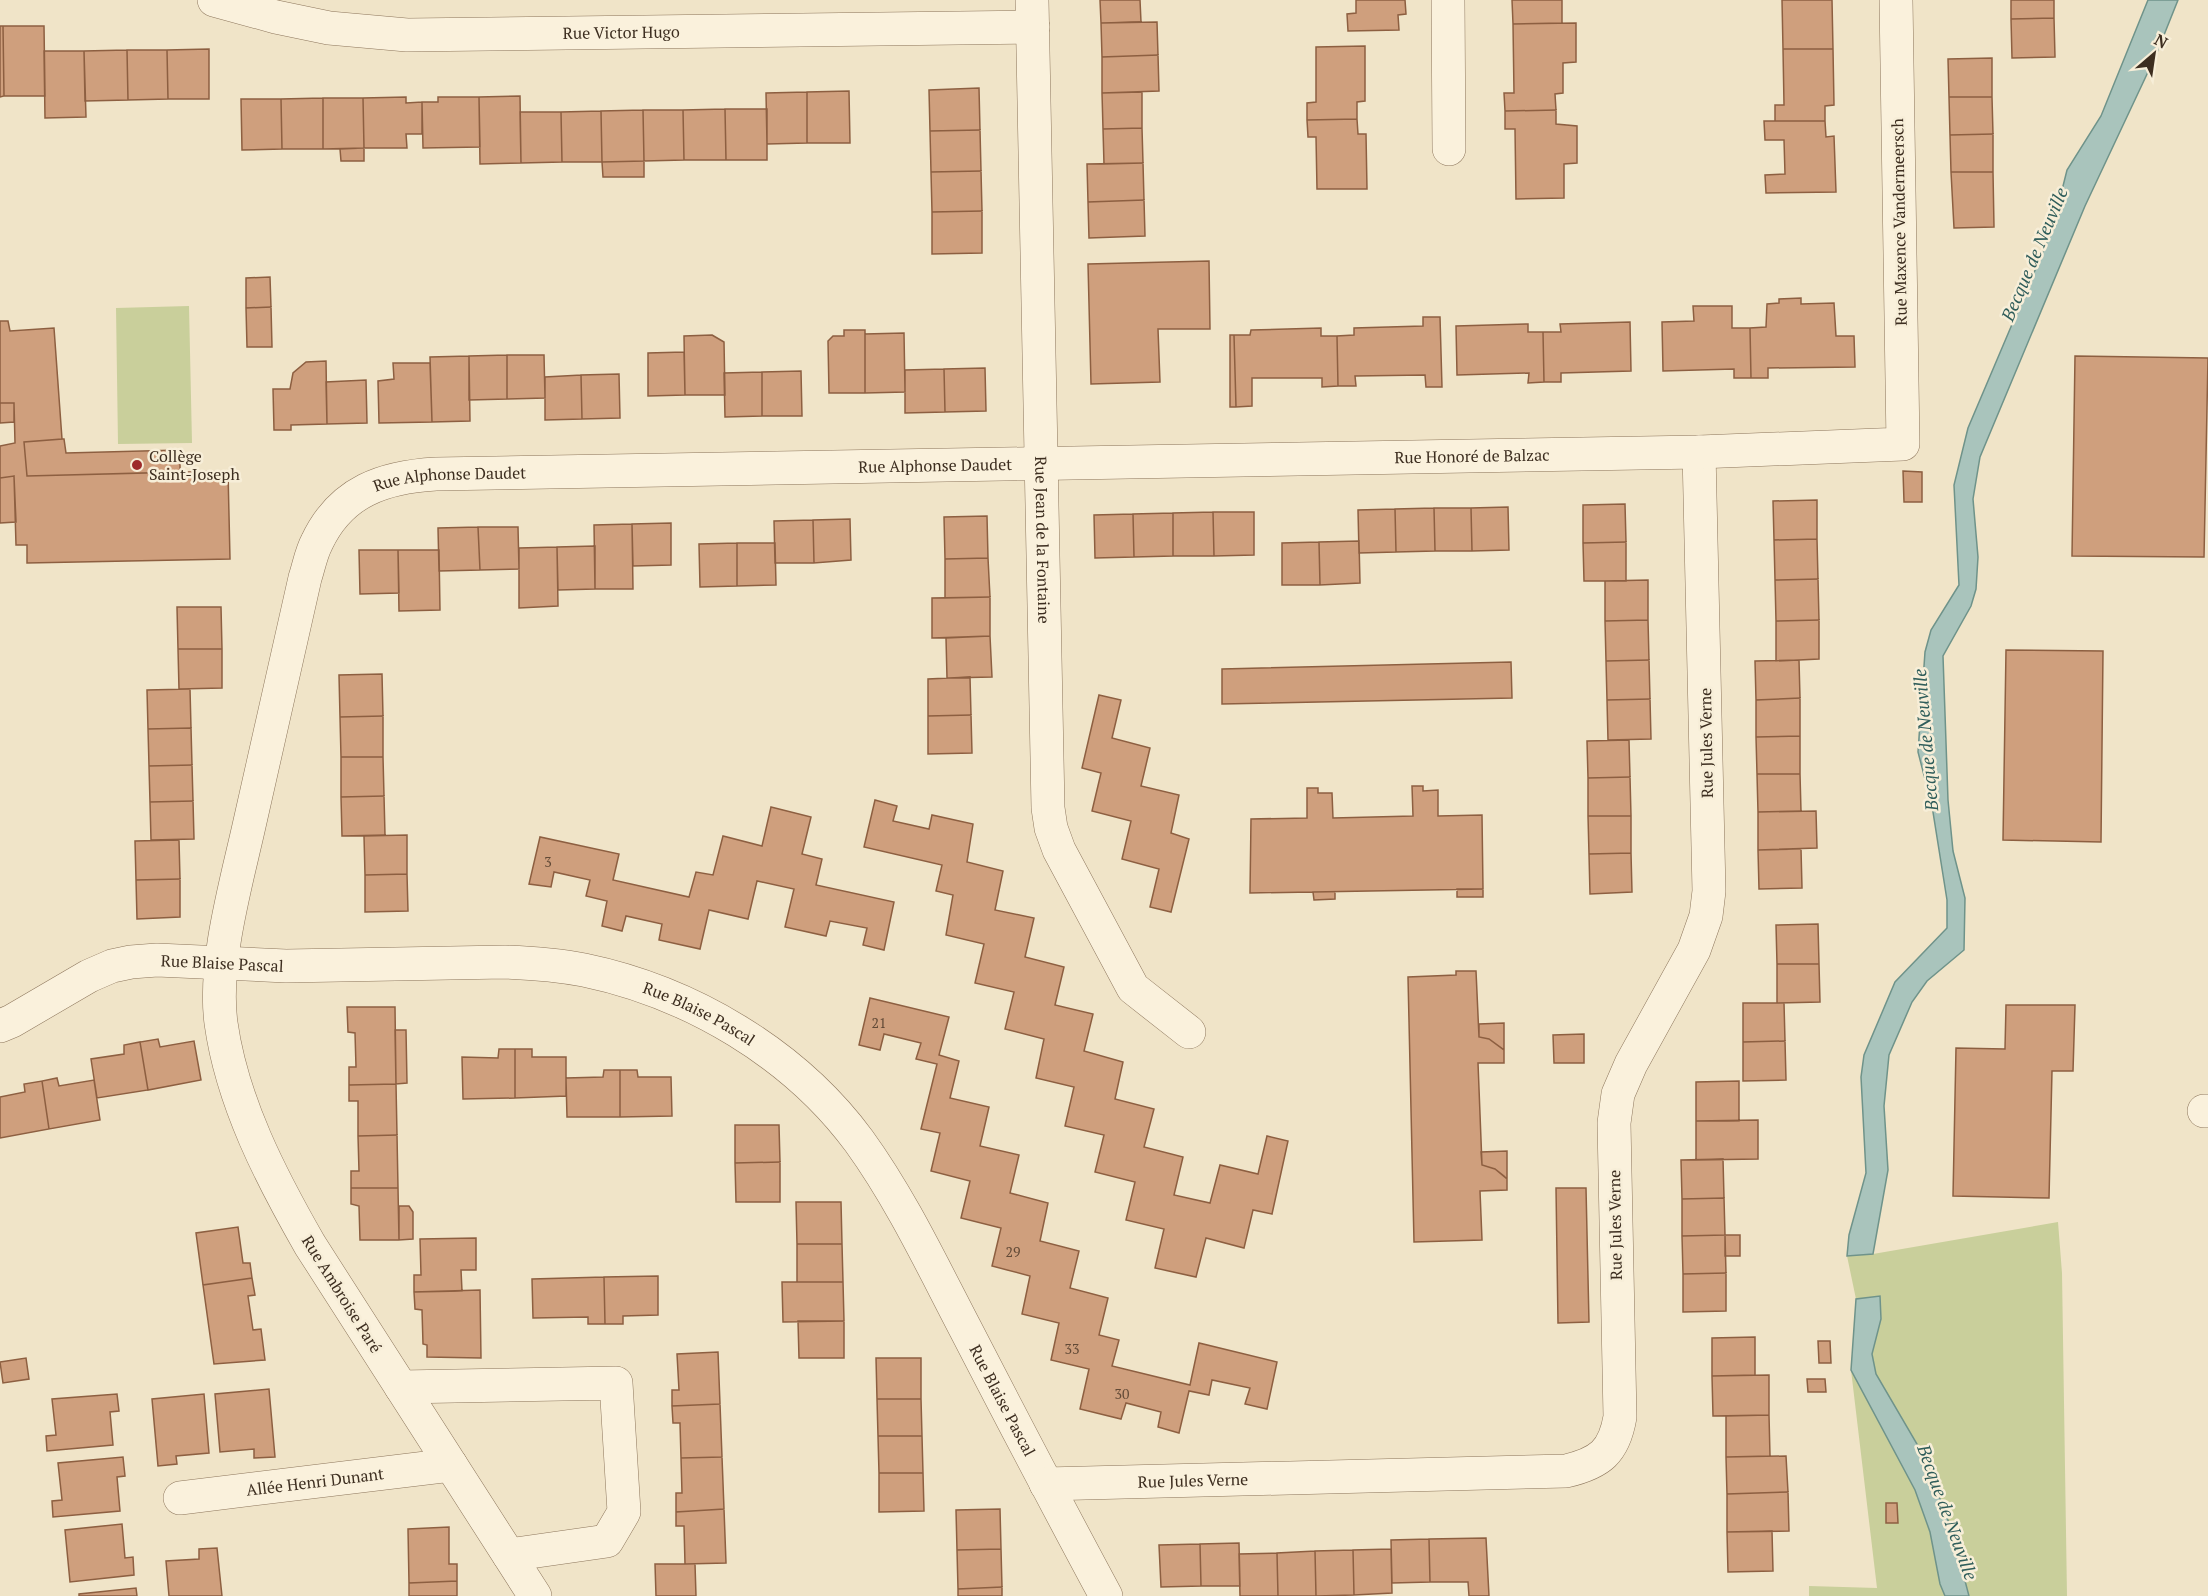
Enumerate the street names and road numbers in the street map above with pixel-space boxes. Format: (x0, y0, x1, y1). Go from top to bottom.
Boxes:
street label: Rue Victor Hugo (563, 21, 680, 44)
street label: Rue Maxence Vandermeersch (1886, 117, 1912, 326)
street label: Rue Honoré de Balzac (1394, 444, 1550, 468)
street label: Rue Alphonse Daudet (858, 453, 1012, 478)
street label: Rue Jean de la Fontaine (1030, 456, 1055, 624)
street label: Rue Alphonse Daudet (370, 461, 526, 497)
street label: Rue Jules Verne (1694, 688, 1718, 798)
street label: Rue Blaise Pascal (160, 949, 284, 977)
street label: Rue Blaise Pascal (640, 976, 760, 1051)
street label: Rue Jules Verne (1603, 1170, 1627, 1280)
street label: Rue Ambroise Paré (297, 1231, 387, 1357)
street label: Rue Blaise Pascal (964, 1341, 1041, 1460)
street label: Allée Henri Dunant (245, 1462, 385, 1501)
street label: Rue Jules Verne (1137, 1468, 1248, 1493)

